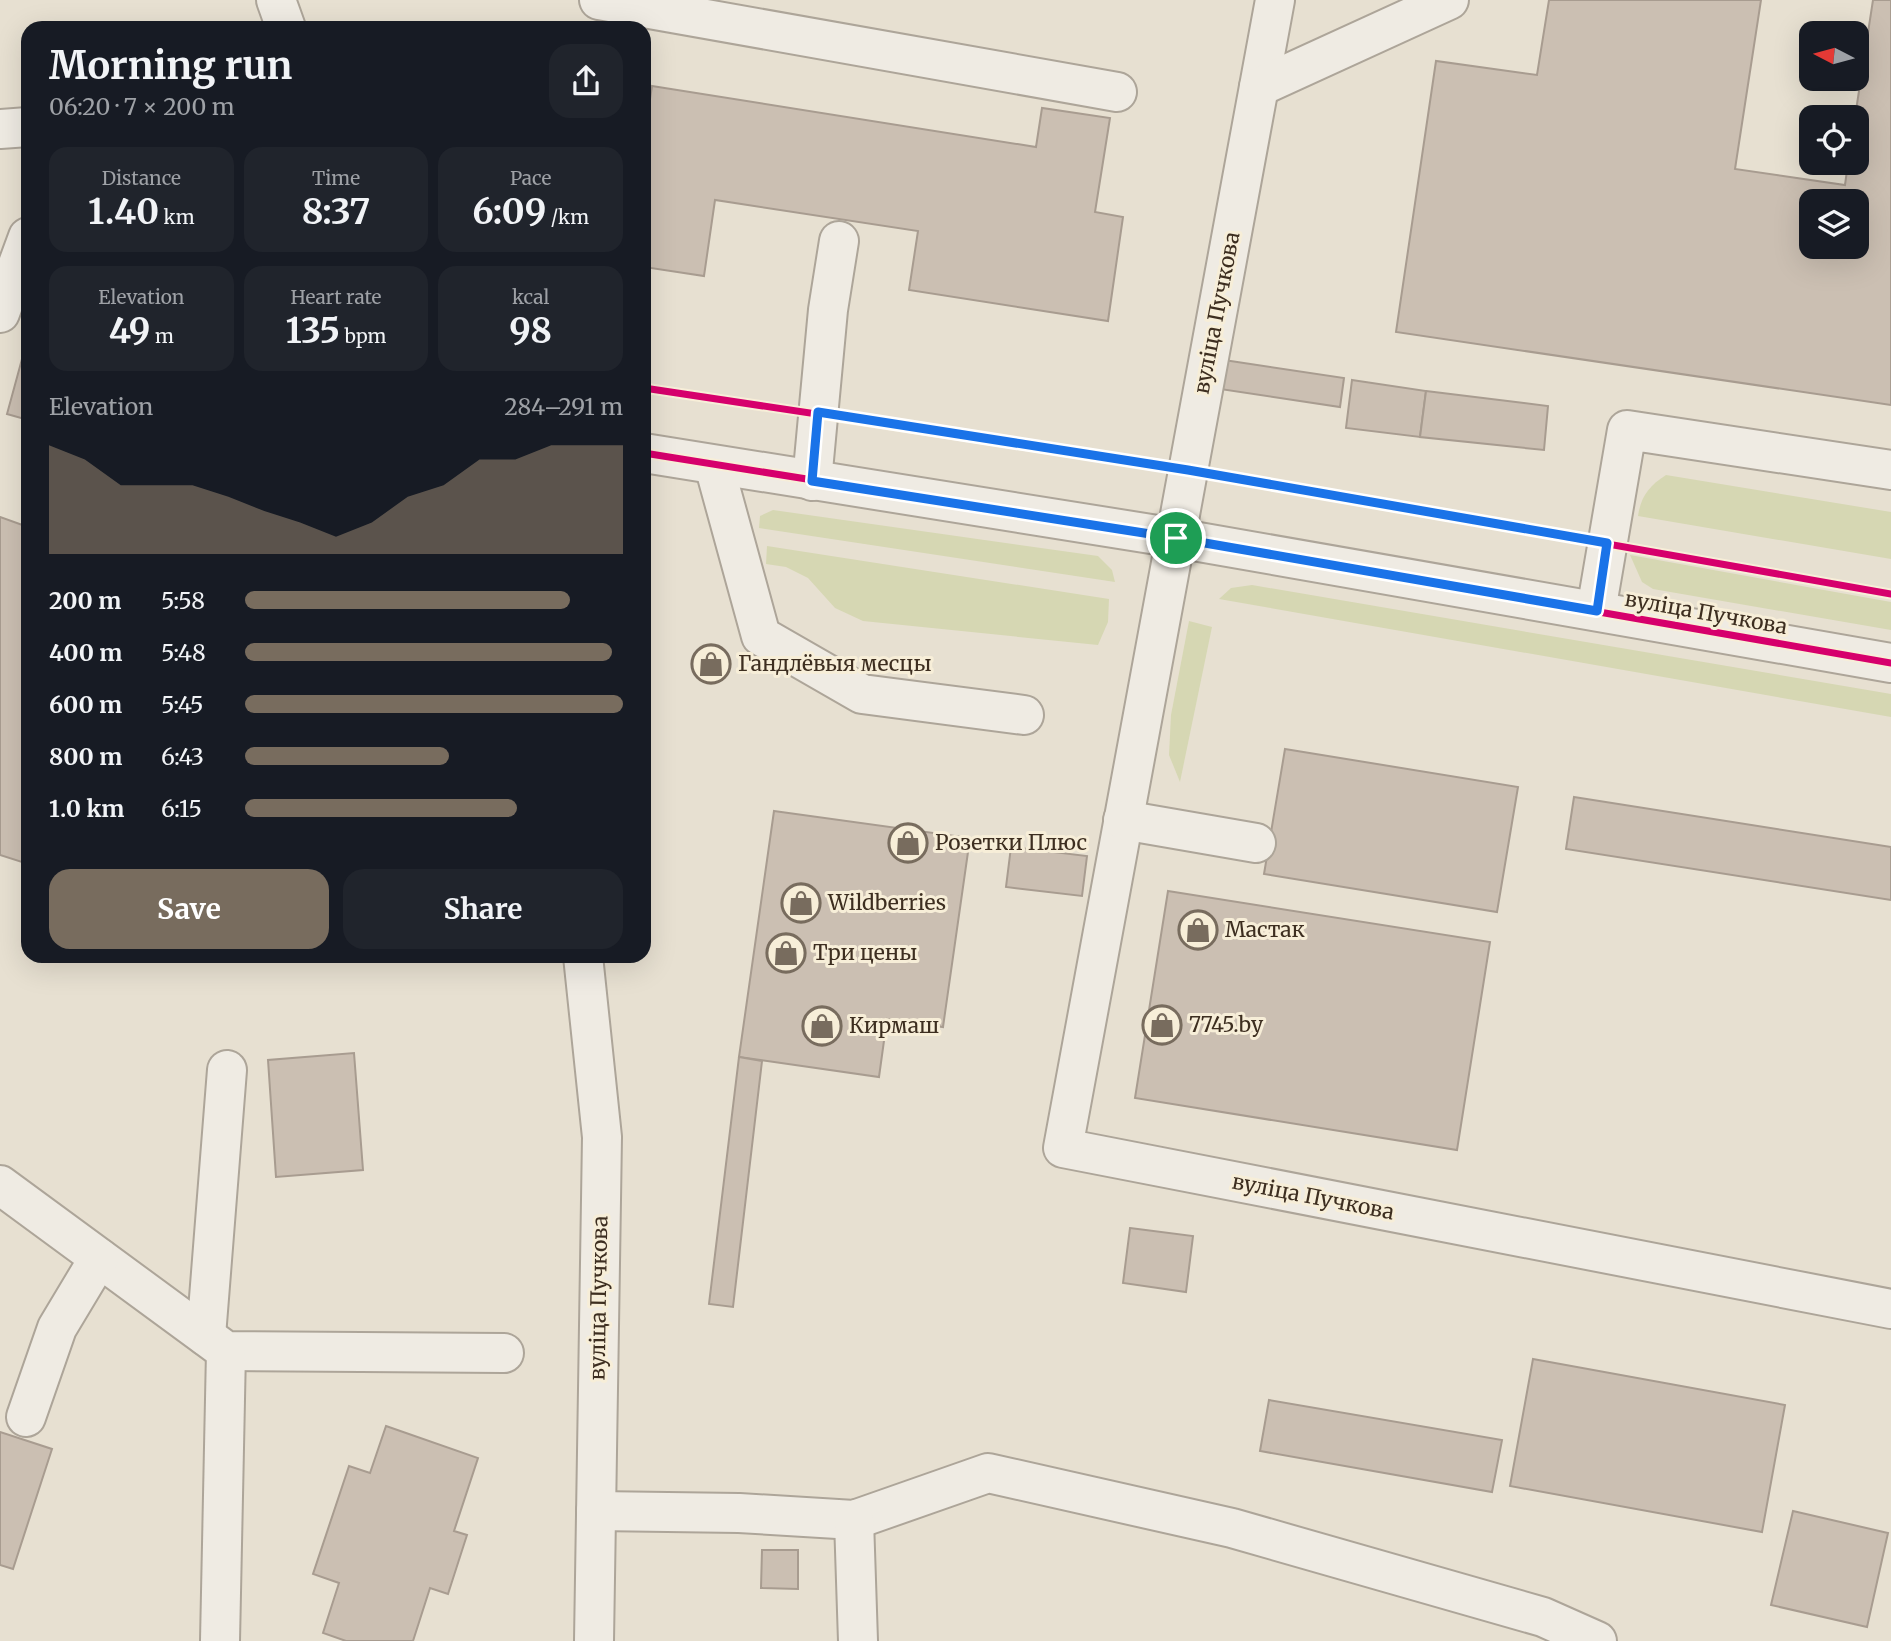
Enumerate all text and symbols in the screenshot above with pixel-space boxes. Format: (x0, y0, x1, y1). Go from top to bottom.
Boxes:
north arrow (1799, 21, 1869, 91)
map controls (1799, 21, 1869, 259)
text: Morning run (49, 42, 292, 89)
button: share (549, 44, 623, 118)
text: 06:20 · 7 × 200 m (49, 92, 235, 121)
button: locate (1799, 105, 1869, 175)
text: Distance (102, 166, 181, 190)
text: Time (312, 166, 360, 190)
text: Pace (510, 166, 551, 190)
button: layers (1799, 189, 1869, 259)
text: 1.40 (88, 190, 159, 234)
text: 8:37 (302, 190, 370, 234)
text: 6:09 (472, 190, 546, 234)
text: km (159, 205, 195, 229)
text: /km (546, 205, 589, 229)
street label: вуліца Пучкова (1188, 230, 1245, 396)
text: Elevation (98, 285, 184, 309)
text: Heart rate (291, 285, 381, 309)
text: kcal (512, 285, 549, 309)
text: 49 (109, 309, 150, 353)
text: 135 (286, 309, 340, 353)
text: 98 (509, 309, 552, 353)
text: m (150, 324, 174, 348)
text: bpm (340, 324, 386, 348)
text: Elevation (49, 392, 153, 421)
text: 284–291 m (504, 392, 623, 421)
pin (1146, 508, 1206, 568)
icon: arrive (1157, 519, 1195, 557)
street label: вуліца Пучкова (1623, 585, 1789, 640)
text: 200 m (49, 586, 121, 615)
text: 5:58 (161, 586, 205, 615)
text: 400 m (49, 638, 123, 667)
text: 5:48 (161, 638, 206, 667)
shop icon: Гандлёвыя месцы (690, 643, 732, 685)
place label: Гандлёвыя месцы (738, 650, 931, 677)
text: 600 m (49, 690, 122, 719)
text: 5:45 (161, 690, 203, 719)
text: 800 m (49, 742, 122, 771)
text: 6:43 (161, 742, 204, 771)
text: 1.0 km (49, 794, 124, 823)
text: 6:15 (161, 794, 202, 823)
shop icon: Розетки Плюс (887, 822, 929, 864)
place label: Розетки Плюс (935, 829, 1087, 856)
button: Save (49, 869, 329, 949)
button: Share (343, 869, 623, 949)
shop icon: Wildberries (780, 882, 822, 924)
place label: Wildberries (827, 889, 946, 916)
shop icon: Мастак (1177, 909, 1219, 951)
place label: Мастак (1225, 916, 1305, 943)
shop icon: Три цены (765, 932, 807, 974)
place label: Три цены (813, 939, 917, 966)
shop icon: 7745.by (1141, 1004, 1183, 1046)
shop icon: Кирмаш (801, 1005, 843, 1047)
place label: 7745.by (1189, 1011, 1264, 1038)
place label: Кирмаш (849, 1012, 939, 1039)
street label: вуліца Пучкова (1230, 1168, 1396, 1225)
street label: вуліца Пучкова (584, 1215, 613, 1381)

